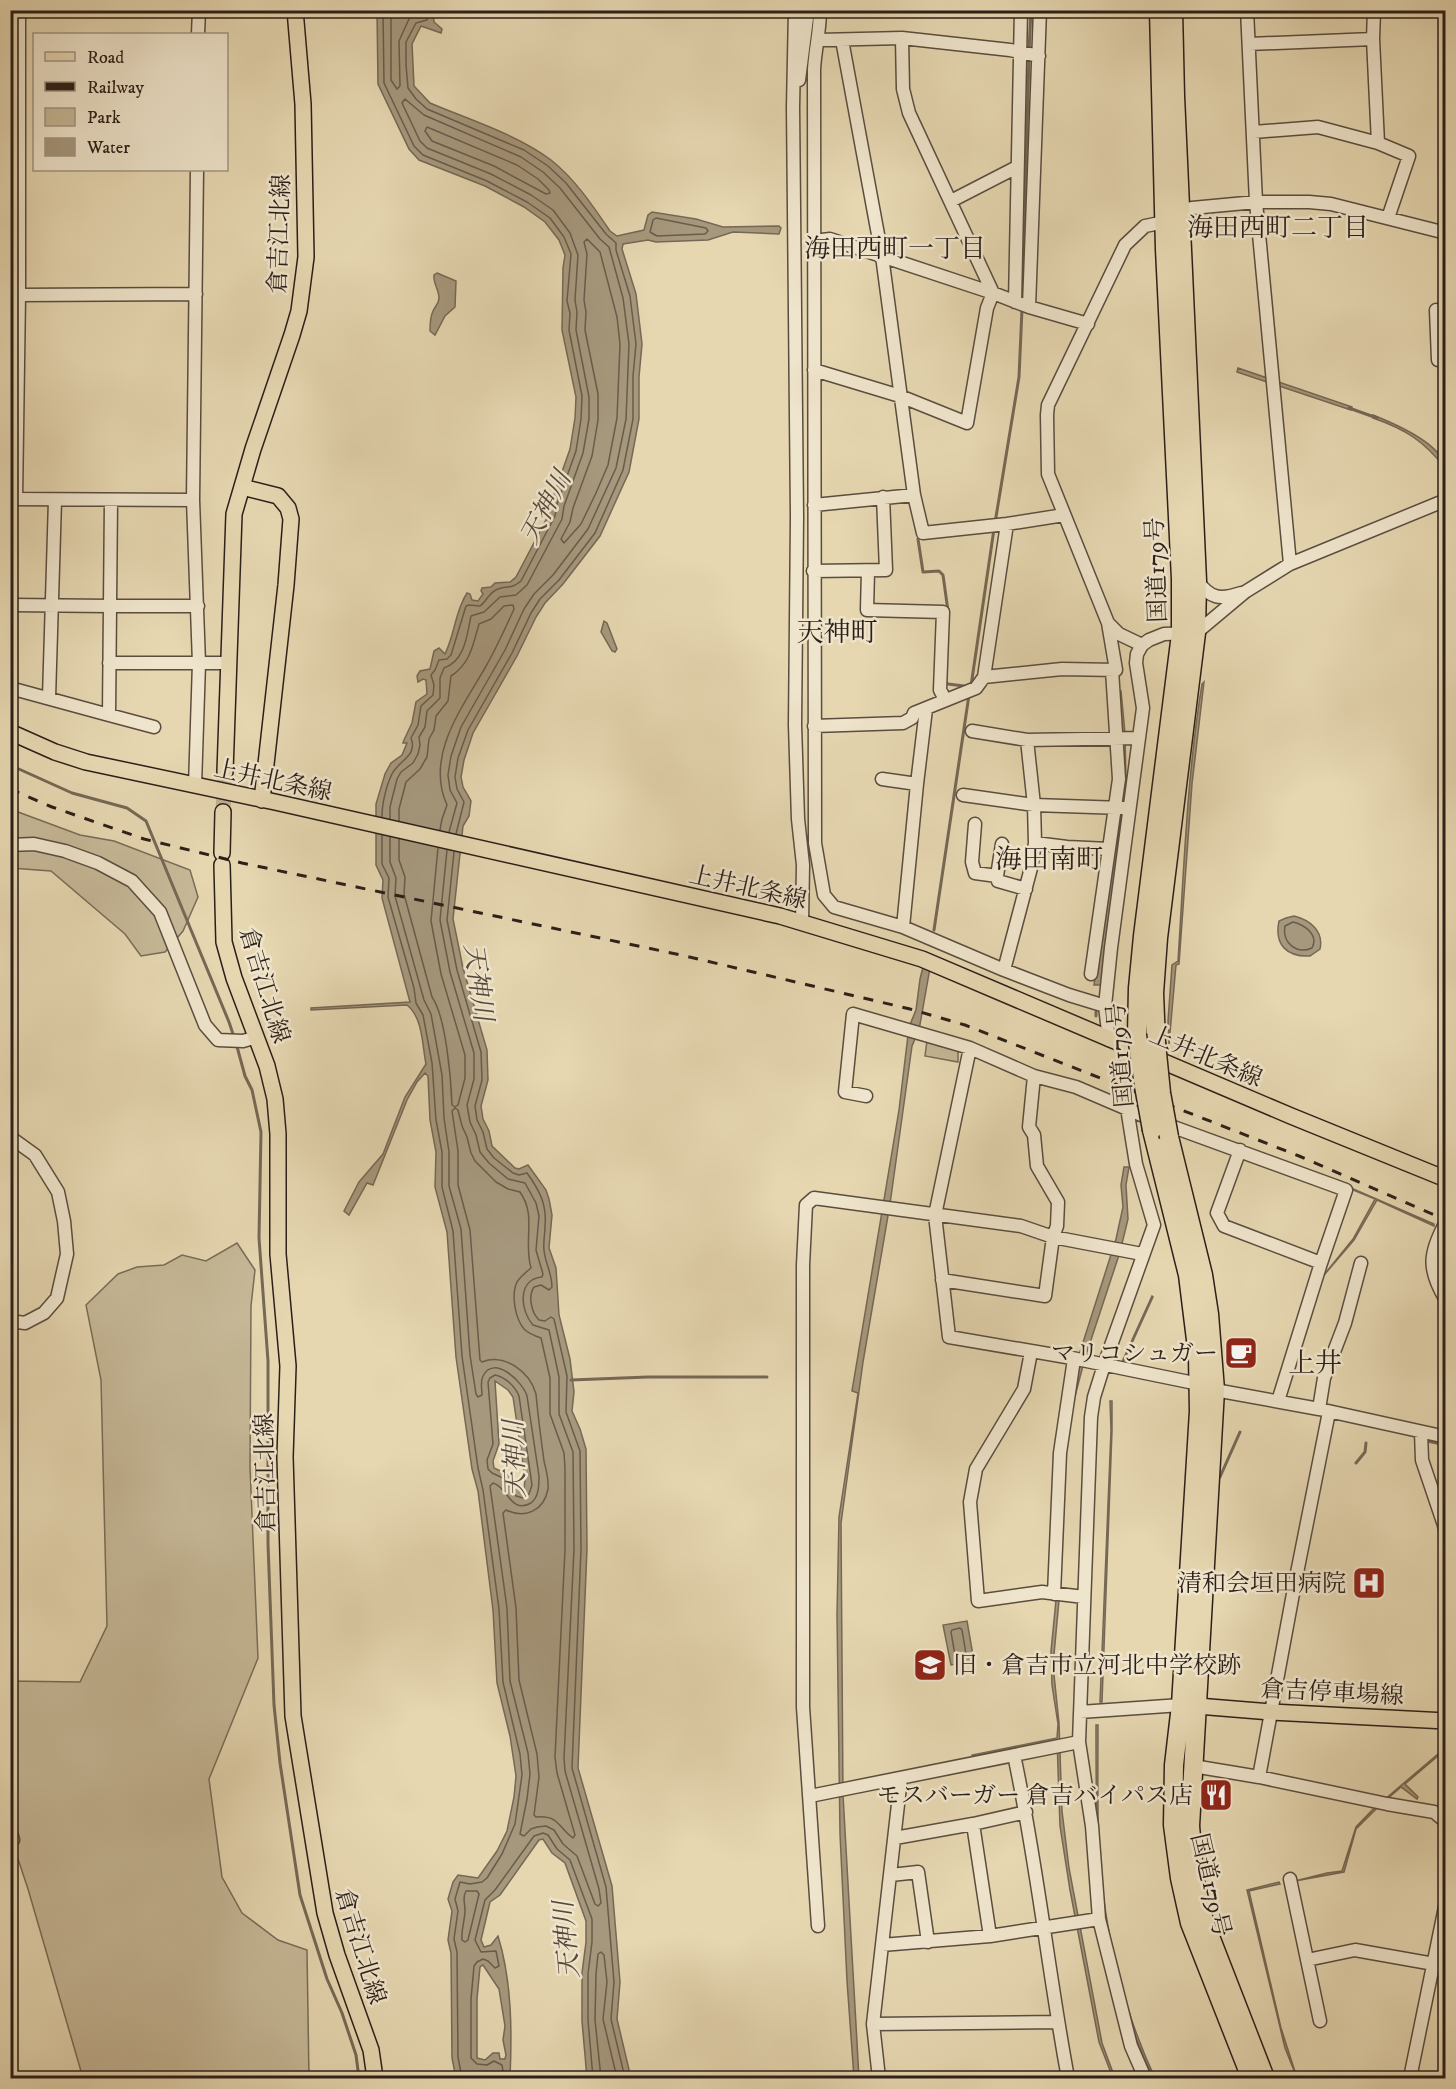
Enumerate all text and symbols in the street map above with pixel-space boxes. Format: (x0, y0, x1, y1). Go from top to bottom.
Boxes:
legend (33, 33, 228, 171)
text: Road (87, 47, 124, 69)
text: Railway (87, 77, 145, 99)
text: Park (87, 107, 121, 129)
text: Water (86, 137, 130, 159)
street label: 倉吉江北線 (263, 174, 297, 295)
district label: 海田西町二丁目 (1187, 212, 1369, 245)
district label: 海田西町一丁目 (804, 233, 986, 266)
water label: 天神川 (513, 463, 581, 550)
street label: 国道179号 (1140, 517, 1174, 623)
district label: 天神町 (797, 616, 878, 650)
street label: 上井北条線 (211, 754, 335, 808)
district label: 海田南町 (995, 843, 1103, 877)
street label: 上井北条線 (686, 860, 810, 916)
street label: 倉吉江北線 (232, 924, 296, 1047)
water label: 天神川 (456, 941, 500, 1026)
street label: 国道179号 (1101, 1001, 1141, 1109)
street label: 上井北条線 (1145, 1020, 1267, 1094)
cafe icon: マリコシュガー (1223, 1335, 1259, 1371)
place label: マリコシュガー (1051, 1339, 1218, 1369)
district label: 上井 (1288, 1347, 1342, 1381)
street label: 倉吉江北線 (250, 1413, 282, 1533)
water label: 天神川 (498, 1416, 533, 1499)
hospital icon: 清和会垣田病院 (1351, 1565, 1387, 1601)
place label: 清和会垣田病院 (1178, 1569, 1346, 1599)
school or university icon: 旧・倉吉市立河北中学校跡 (912, 1647, 948, 1683)
place label: 旧・倉吉市立河北中学校跡 (953, 1651, 1241, 1681)
street label: 倉吉停車場線 (1259, 1674, 1405, 1712)
restaurant icon: モスバーガー 倉吉バイパス店 (1198, 1777, 1234, 1813)
place label: モスバーガー 倉吉バイパス店 (877, 1781, 1193, 1811)
street label: 国道179号 (1184, 1830, 1237, 1940)
street label: 倉吉江北線 (328, 1885, 392, 2008)
water label: 天神川 (547, 1897, 587, 1980)

